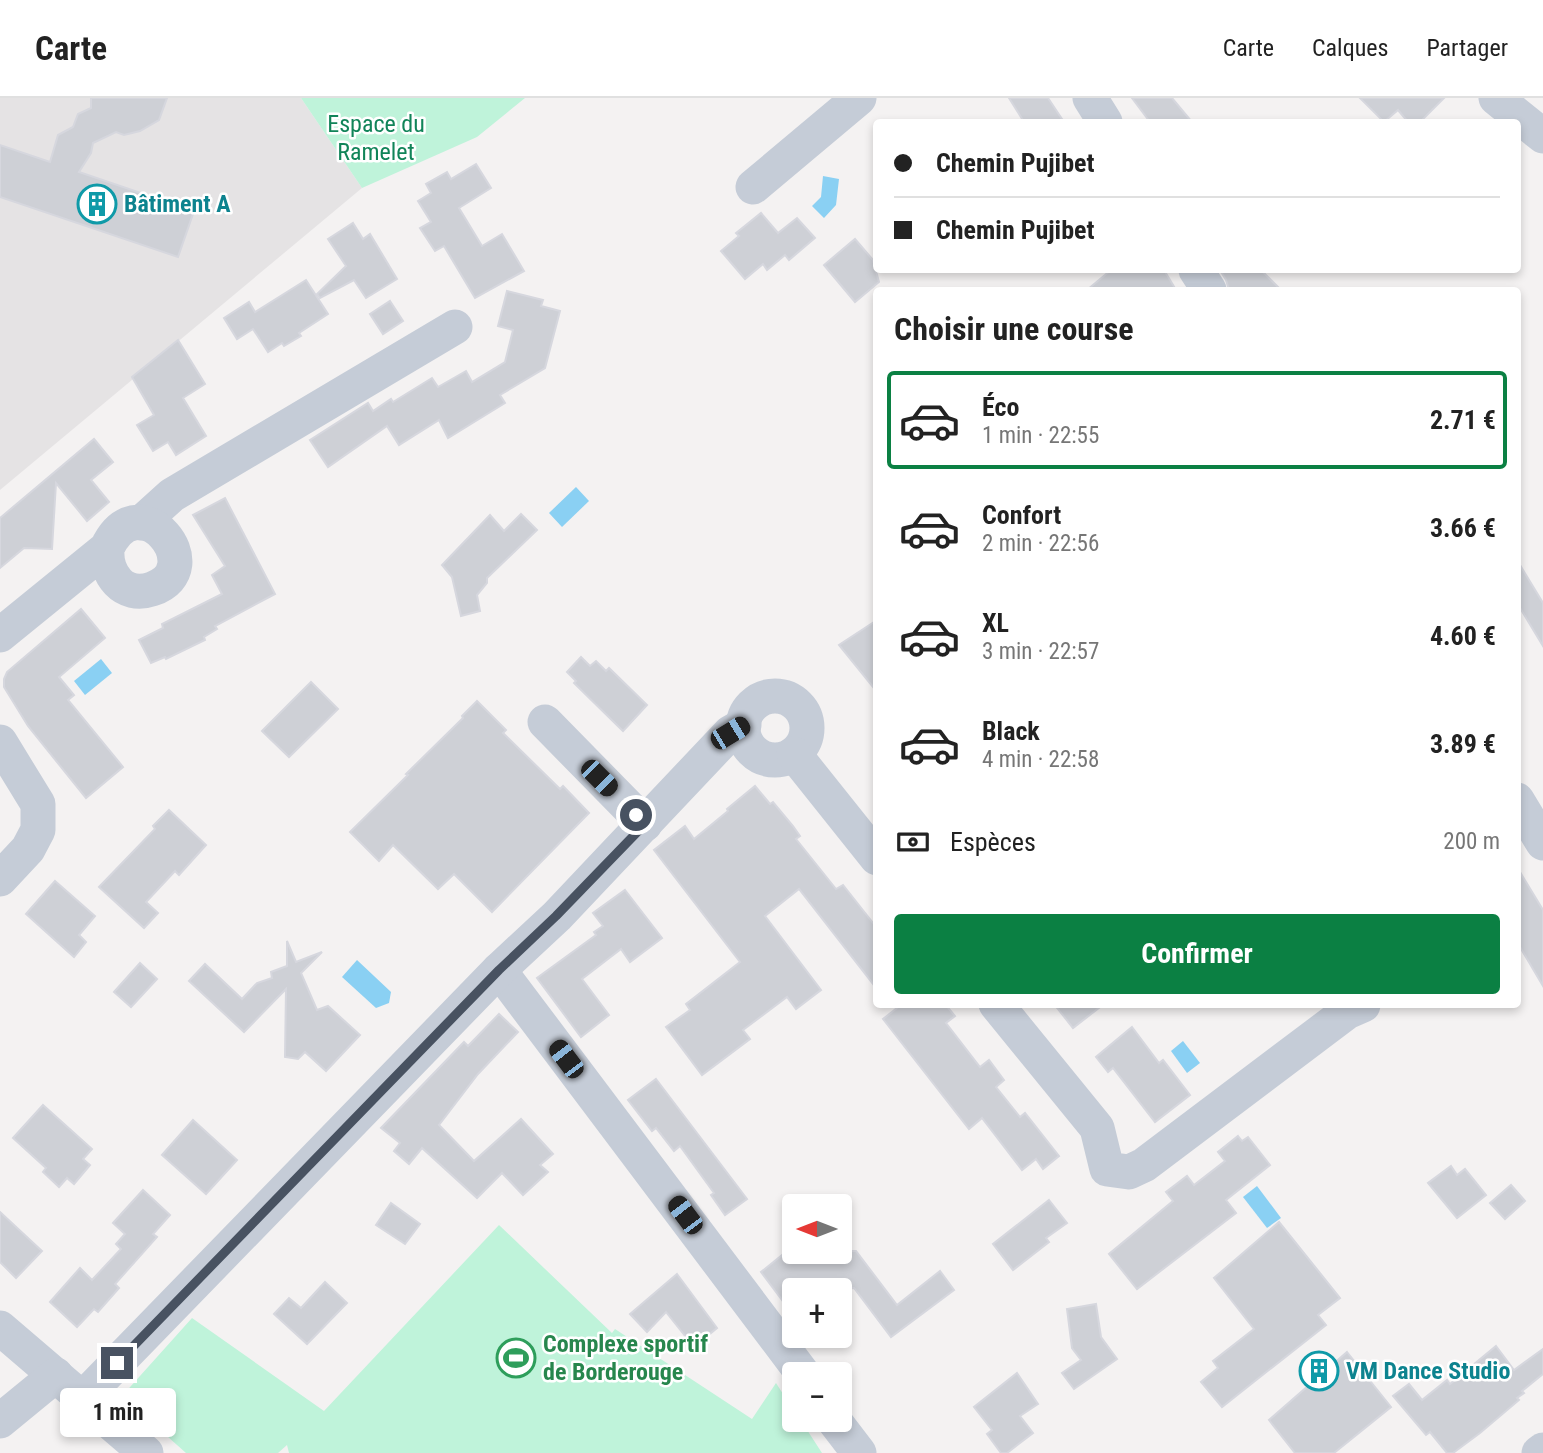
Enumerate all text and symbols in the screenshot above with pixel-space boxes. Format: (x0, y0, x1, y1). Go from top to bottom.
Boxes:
text: Carte (35, 29, 107, 68)
text: Carte (1223, 34, 1274, 62)
text: Calques (1312, 34, 1388, 62)
text: Partager (1426, 34, 1508, 62)
park label: Espace du Ramelet (327, 110, 425, 166)
text: Chemin Pujibet (936, 148, 1094, 178)
building icon: Bâtiment A (76, 183, 118, 225)
place label: Bâtiment A (124, 190, 231, 218)
text: Chemin Pujibet (936, 215, 1094, 245)
text: Choisir une course (894, 310, 1134, 348)
icon: car (898, 389, 961, 452)
text: Éco (982, 392, 1019, 422)
text: 2.71 € (1430, 405, 1496, 435)
text: 1 min · 22:55 (982, 422, 1099, 449)
icon: car (898, 497, 961, 560)
text: Confort (982, 500, 1061, 530)
text: 3.66 € (1430, 513, 1496, 543)
text: 2 min · 22:56 (982, 530, 1099, 557)
icon: car (898, 605, 961, 668)
text: XL (982, 608, 1009, 638)
text: 4.60 € (1430, 621, 1496, 651)
text: 3 min · 22:57 (982, 638, 1099, 665)
car (707, 713, 754, 753)
icon: car (898, 713, 961, 776)
text: Black (982, 716, 1040, 746)
text: 3.89 € (1430, 729, 1496, 759)
text: 4 min · 22:58 (982, 746, 1099, 773)
car (577, 756, 622, 800)
route start (620, 799, 652, 831)
icon: cash (894, 823, 932, 861)
text: Espèces (950, 827, 1036, 857)
text: 200 m (1443, 828, 1500, 855)
button: Confirmer (894, 914, 1500, 994)
car (545, 1036, 588, 1082)
car (664, 1192, 707, 1238)
north arrow (782, 1194, 852, 1264)
map controls (782, 1194, 852, 1432)
button: + (782, 1278, 852, 1348)
place label: Complexe sportif de Borderouge (543, 1330, 708, 1386)
sports icon: Complexe sportif de Borderouge (495, 1337, 537, 1379)
route end (101, 1347, 133, 1379)
building icon: VM Dance Studio (1298, 1350, 1340, 1392)
place label: VM Dance Studio (1346, 1357, 1510, 1385)
button: − (782, 1362, 852, 1432)
callout: 1 min (59, 1388, 175, 1436)
text: 1 min (92, 1399, 144, 1426)

